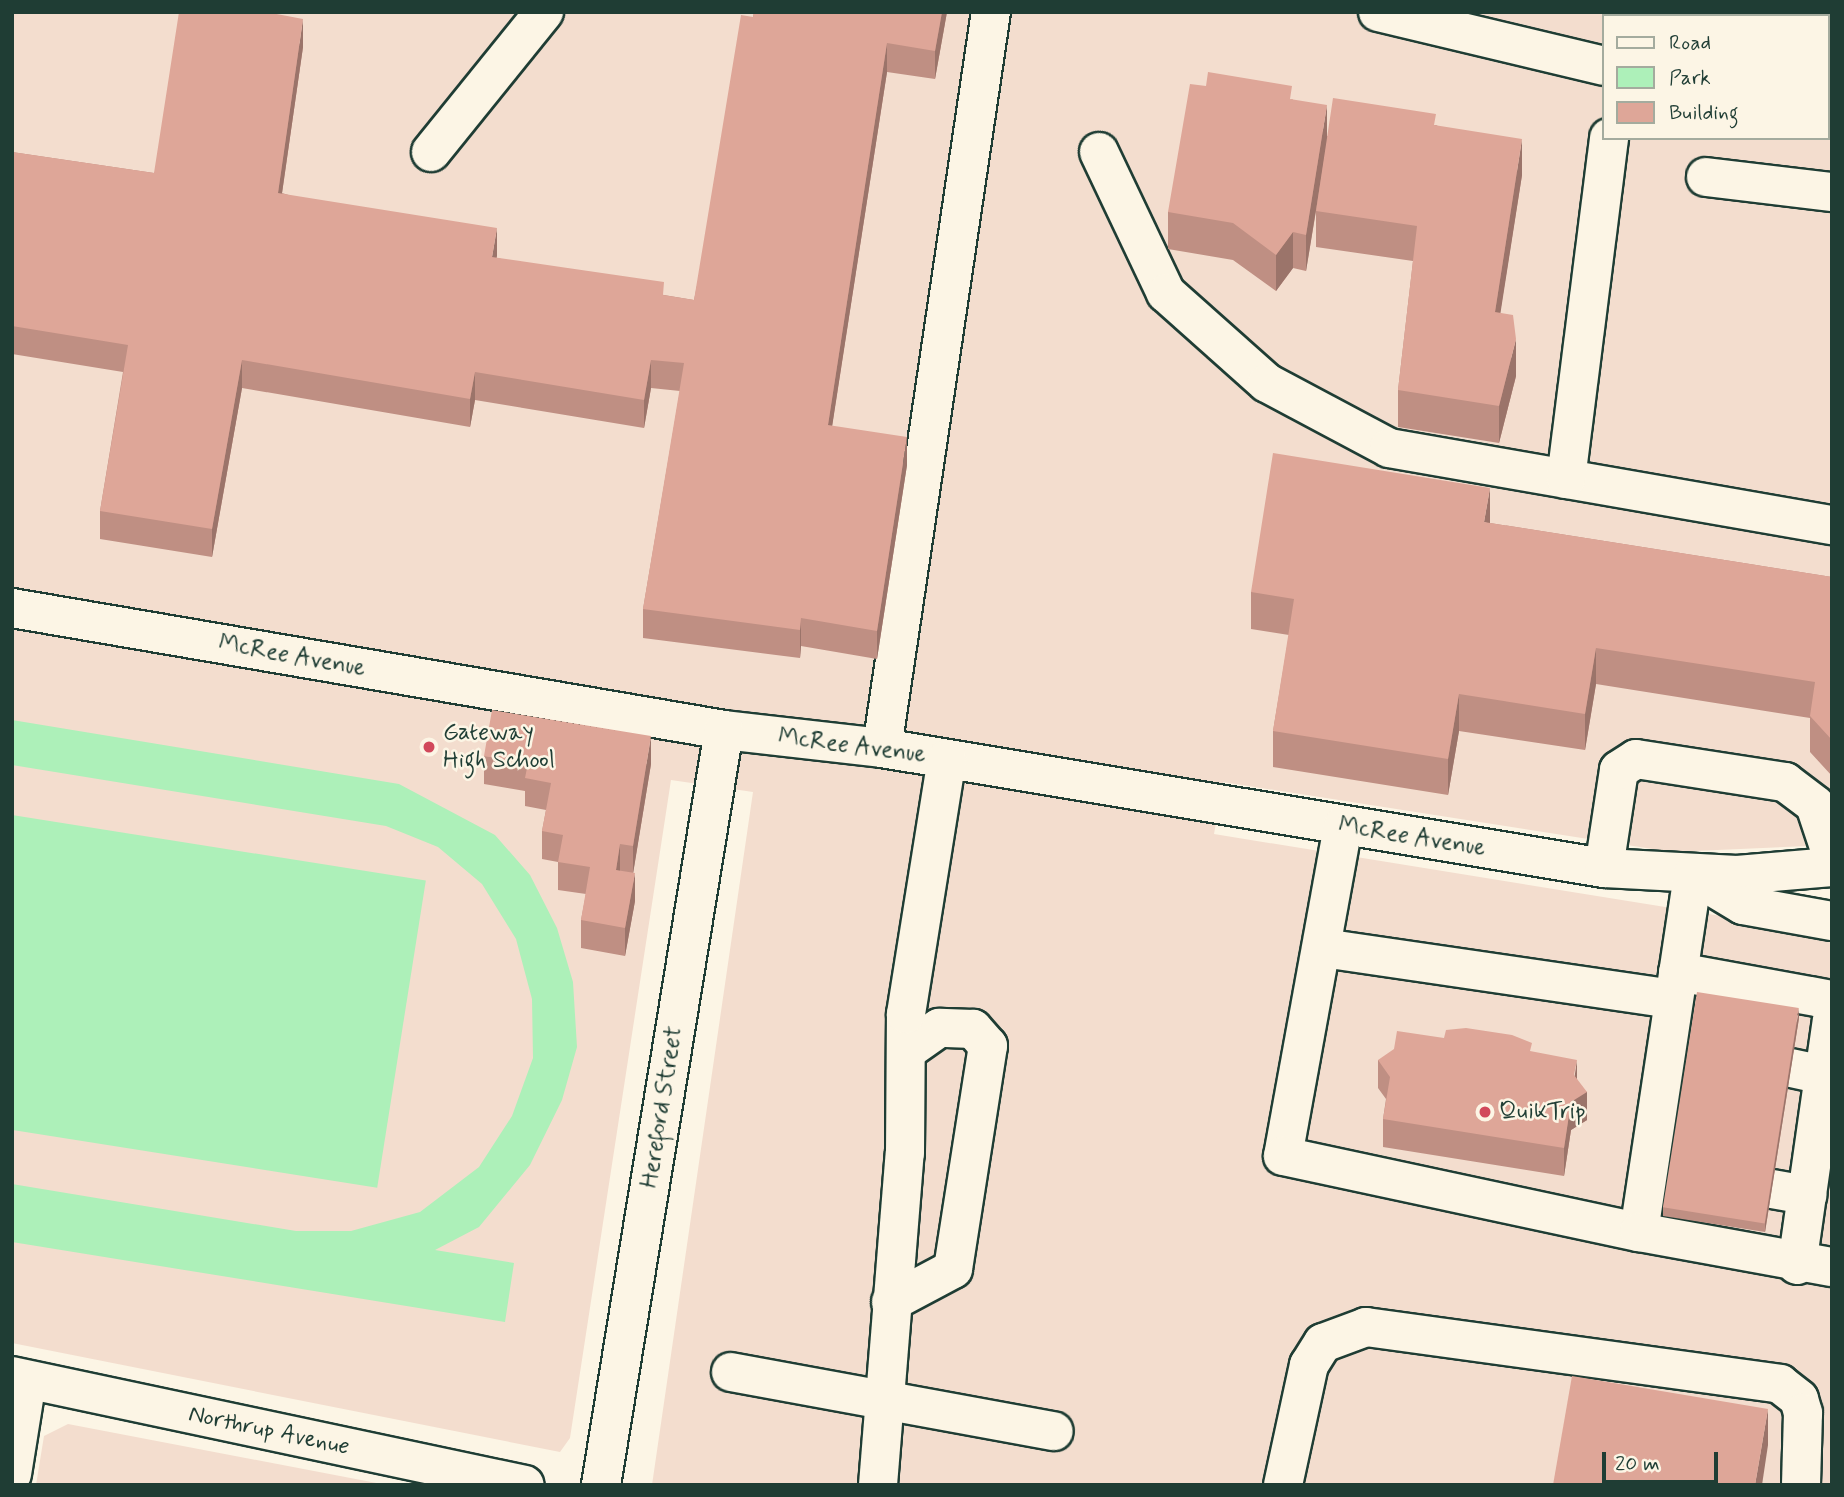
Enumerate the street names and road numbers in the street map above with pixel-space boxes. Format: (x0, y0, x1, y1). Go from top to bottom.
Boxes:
street label: McRee Avenue (214, 629, 370, 683)
street label: McRee Avenue (774, 722, 930, 770)
street label: McRee Avenue (1334, 811, 1490, 863)
street label: Hereford Street (635, 1025, 689, 1189)
street label: Northrup Avenue (183, 1399, 355, 1463)

